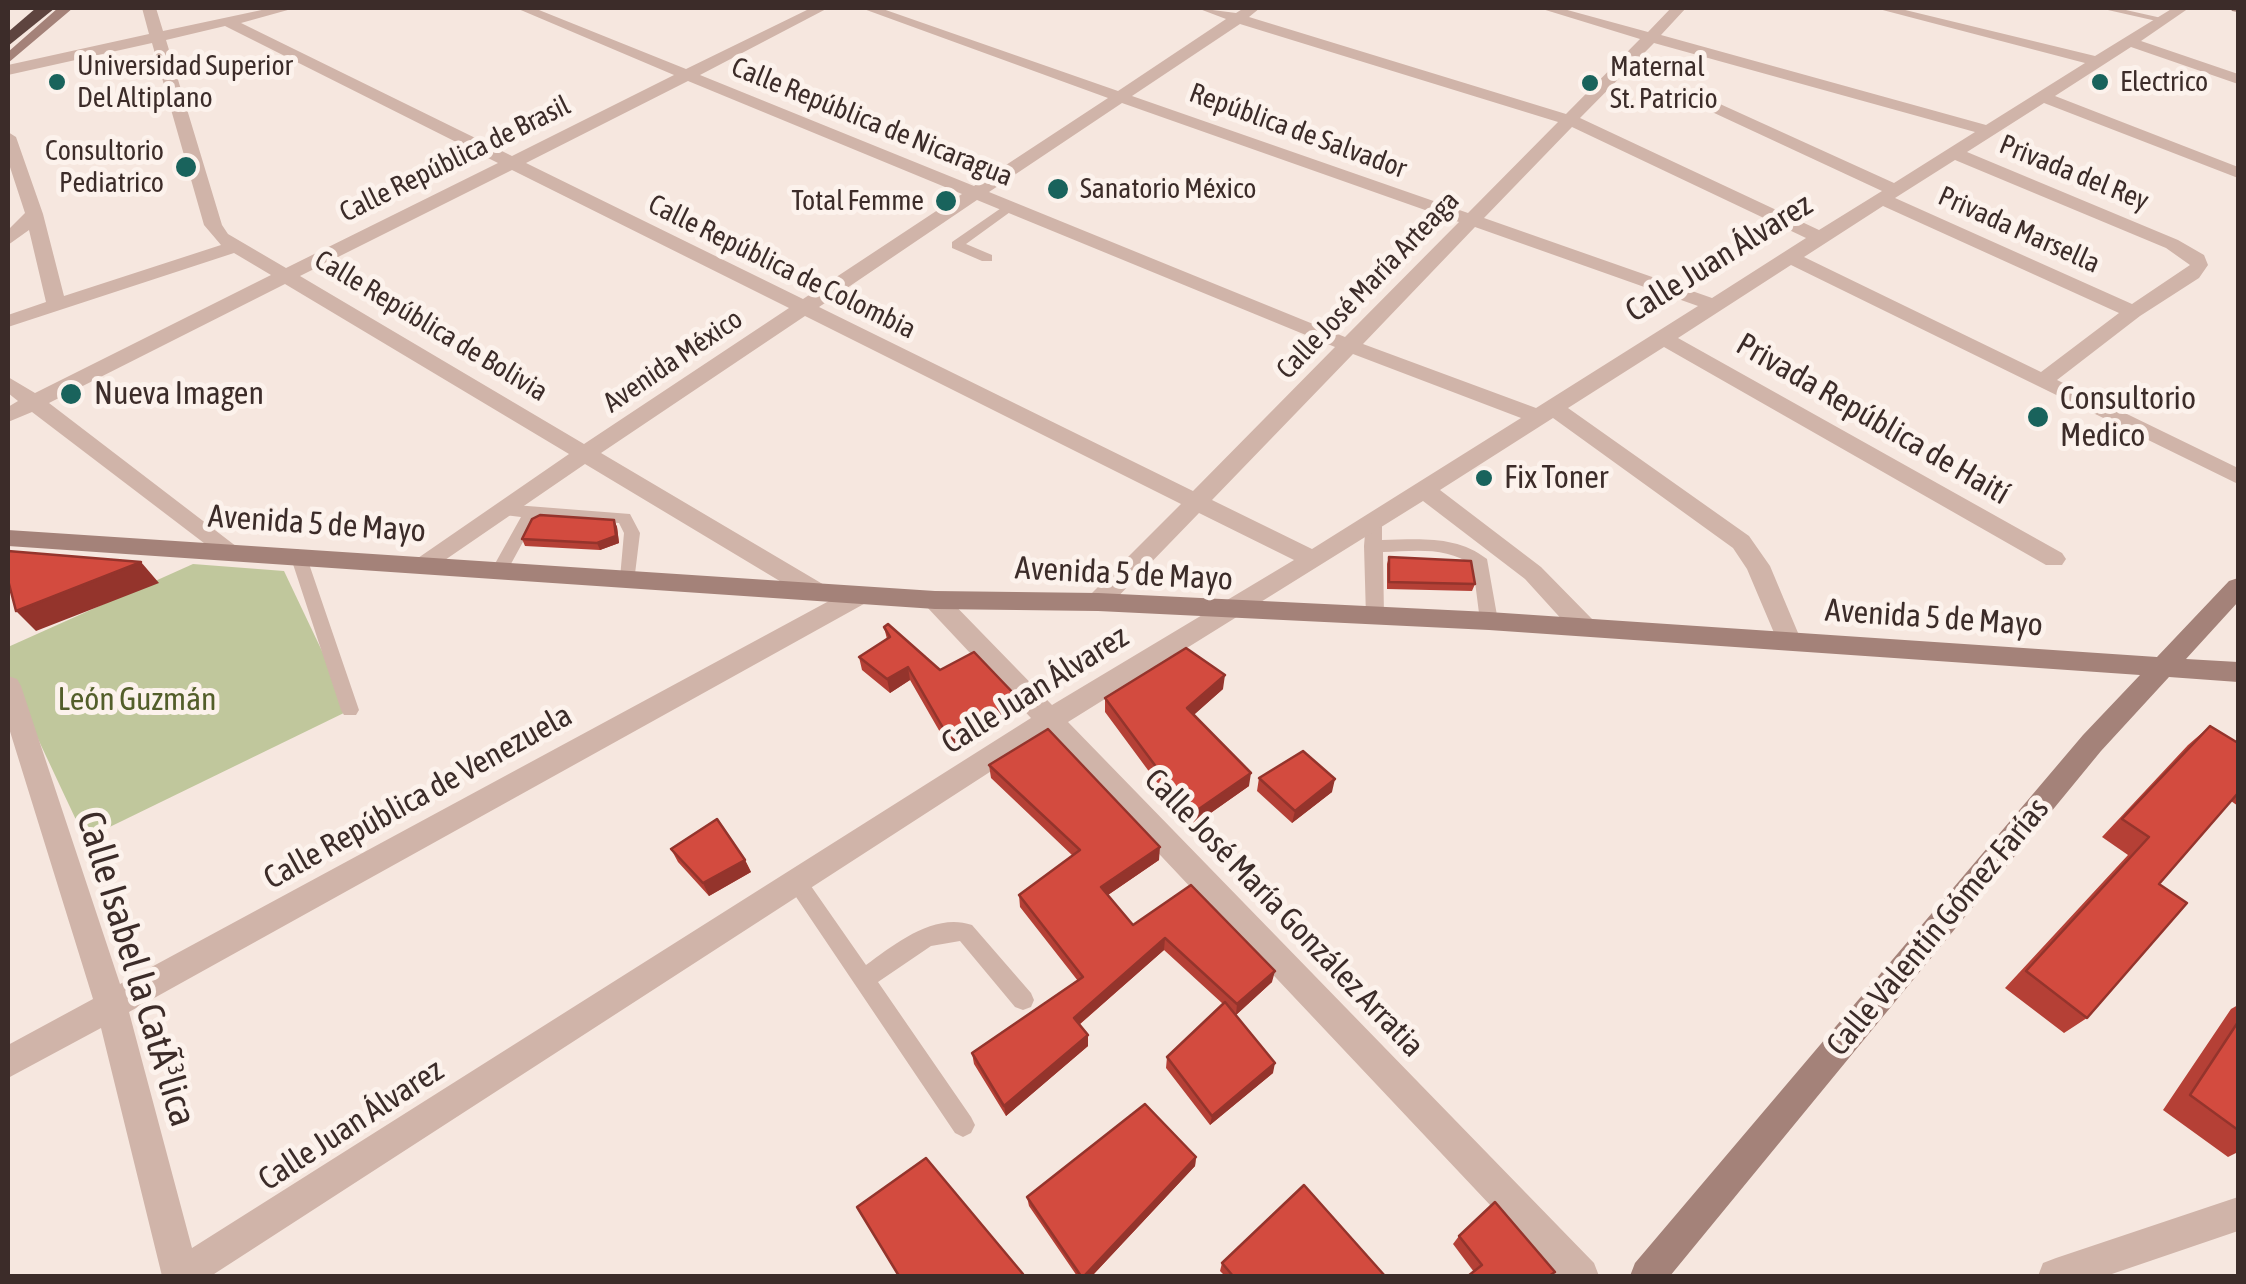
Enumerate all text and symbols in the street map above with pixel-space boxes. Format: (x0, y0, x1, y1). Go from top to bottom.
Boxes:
place label: Universidad Superior Del Altiplano (77, 49, 293, 115)
street label: Calle República de Nicaragua (727, 50, 1017, 194)
place label: Maternal St. Patricio (1610, 50, 1718, 116)
place label: Electrico (2120, 65, 2208, 99)
marker: Universidad Superior Del Altiplano (46, 71, 68, 93)
marker: Electrico (2089, 71, 2111, 93)
marker: Maternal St. Patricio (1579, 72, 1601, 94)
street label: República de Salvador (1185, 76, 1411, 186)
street label: Calle República de Brasil (334, 89, 576, 229)
street label: Privada del Rey (1994, 128, 2154, 218)
place label: Consultorio Pediatrico (45, 134, 164, 200)
marker: Consultorio Pediatrico (173, 154, 199, 180)
place label: Sanatorio México (1080, 172, 1256, 206)
marker: Sanatorio México (1045, 176, 1071, 202)
street label: Privada Marsella (1933, 179, 2105, 281)
place label: Total Femme (791, 184, 924, 218)
street label: Calle José María Arteaga (1270, 184, 1466, 386)
street label: Calle Juan Álvarez (1619, 185, 1819, 331)
street label: Calle República de Colombia (643, 188, 921, 346)
marker: Total Femme (933, 188, 959, 214)
street label: Calle República de Bolivia (308, 243, 554, 409)
street label: Avenida México (597, 302, 749, 420)
street label: Privada República de Haití (1729, 325, 2017, 513)
place label: Nueva Imagen (94, 375, 264, 413)
place label: Consultorio Medico (2060, 380, 2196, 455)
marker: Nueva Imagen (58, 381, 84, 407)
marker: Consultorio Medico (2025, 404, 2051, 430)
place label: Fix Toner (1504, 459, 1608, 497)
marker: Fix Toner (1473, 467, 1495, 489)
street label: Avenida 5 de Mayo (207, 497, 427, 551)
street label: Avenida 5 de Mayo (1014, 549, 1234, 599)
street label: Avenida 5 de Mayo (1824, 591, 2044, 645)
street label: Calle Juan Álvarez (935, 617, 1135, 763)
park label: León Guzmán (57, 681, 217, 719)
street label: Calle República de Venezuela (257, 696, 579, 898)
street label: Calle José María González Arratia (1136, 761, 1432, 1065)
street label: Calle Valentín Gómez Farías (1819, 790, 2057, 1064)
street label: Calle Isabel la CatÃ³lica (66, 806, 206, 1132)
street label: Calle Juan Álvarez (251, 1051, 451, 1199)

